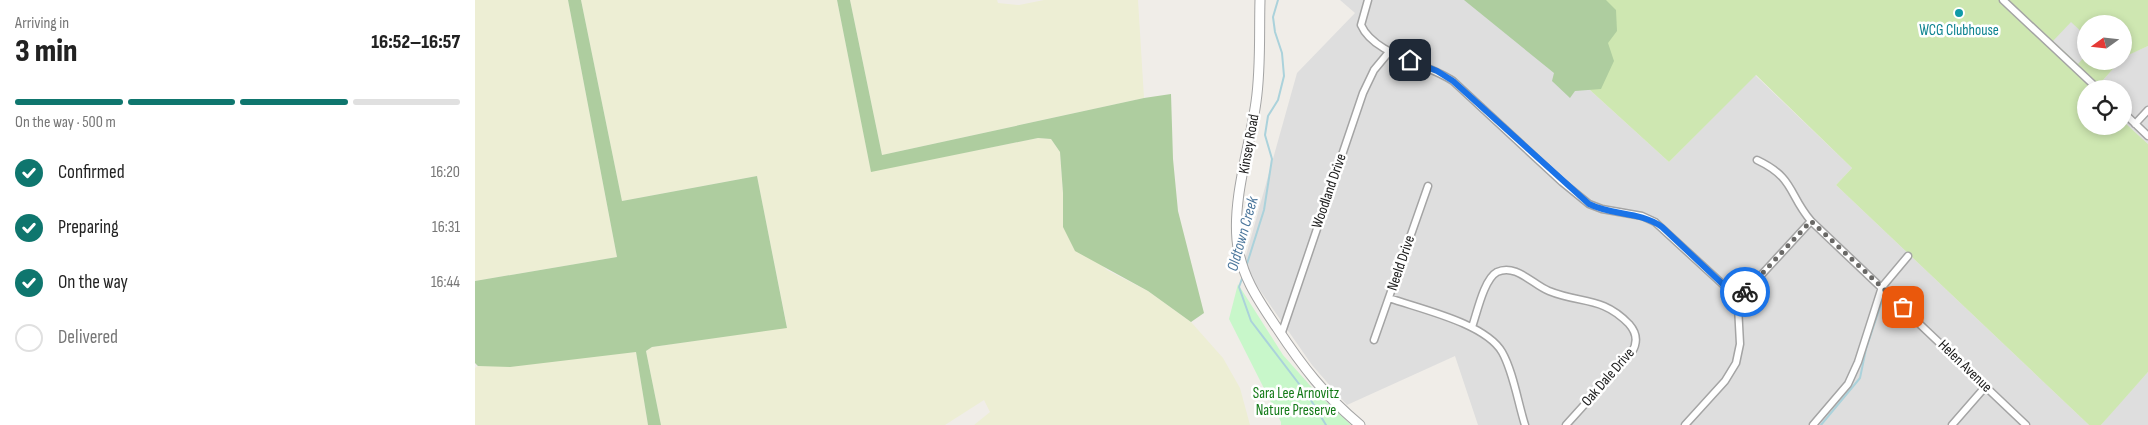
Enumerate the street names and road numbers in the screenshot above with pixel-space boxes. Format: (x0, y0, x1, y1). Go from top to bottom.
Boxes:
street label: Kinsey Road (1234, 113, 1264, 175)
street label: Woodland Drive (1307, 151, 1351, 231)
street label: Neeld Drive (1383, 233, 1419, 293)
street label: Helen Avenue (1934, 336, 1996, 396)
street label: Oak Dale Drive (1577, 344, 1639, 410)

